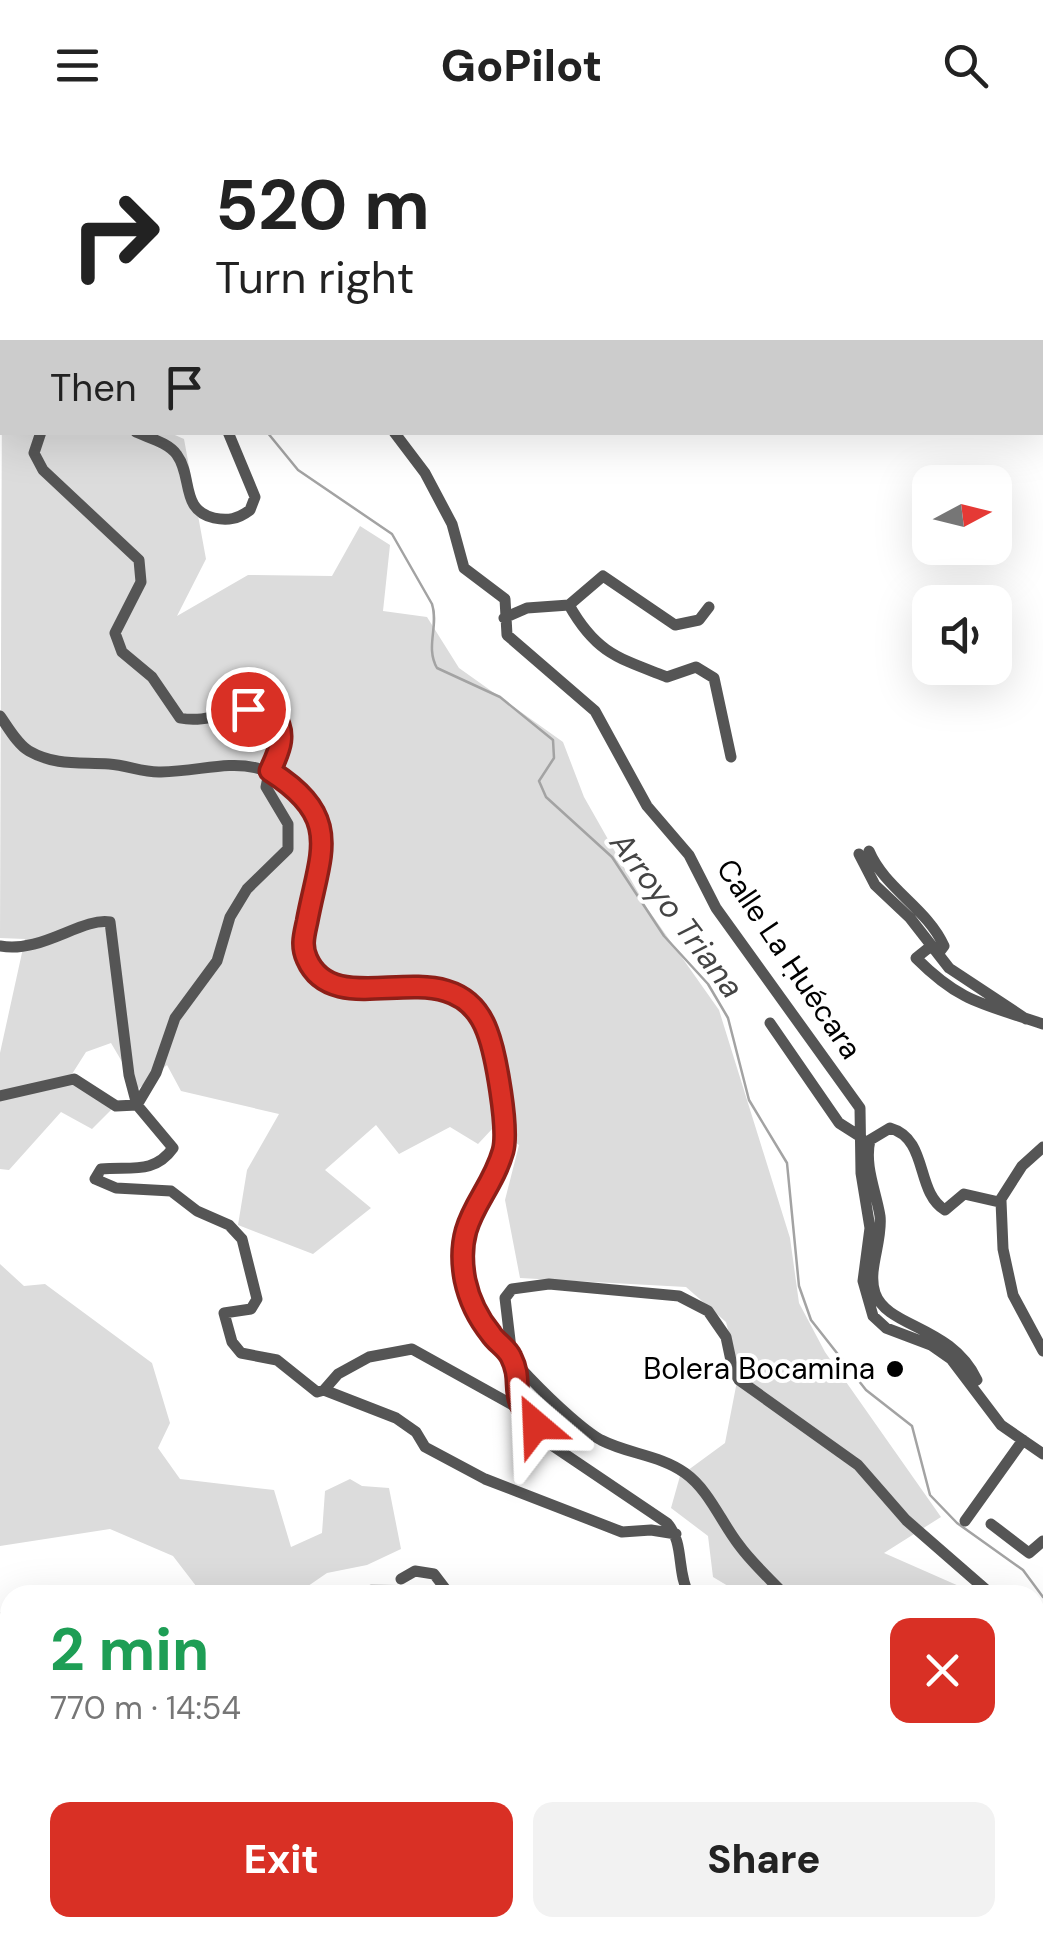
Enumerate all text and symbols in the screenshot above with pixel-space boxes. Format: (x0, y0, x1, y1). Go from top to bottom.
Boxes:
text: GoPilot (441, 36, 602, 95)
icon: menu (50, 38, 105, 93)
icon: search (938, 38, 993, 93)
text: 520 m (215, 160, 430, 251)
icon: right (50, 170, 180, 300)
text: Turn right (215, 248, 414, 307)
icon: arrive (157, 360, 212, 415)
text: Then (50, 363, 137, 413)
north arrow (912, 465, 1012, 565)
map controls (912, 465, 1012, 685)
button: sound (912, 585, 1012, 685)
pin (206, 667, 291, 752)
icon: arrive (221, 682, 276, 737)
water label: Arroyo Triana (600, 823, 753, 1007)
street label: Calle La Ḥuécara (708, 851, 871, 1066)
place label: Bolera Bocamina (643, 1349, 875, 1388)
marker: Bolera Bocamina (884, 1358, 906, 1380)
position arrow (484, 1373, 588, 1477)
text: 2 min (50, 1610, 209, 1689)
button: close (890, 1618, 995, 1723)
text: 770 m · 14:54 (50, 1687, 241, 1729)
button: Exit (50, 1802, 513, 1917)
button: Share (533, 1802, 995, 1917)

